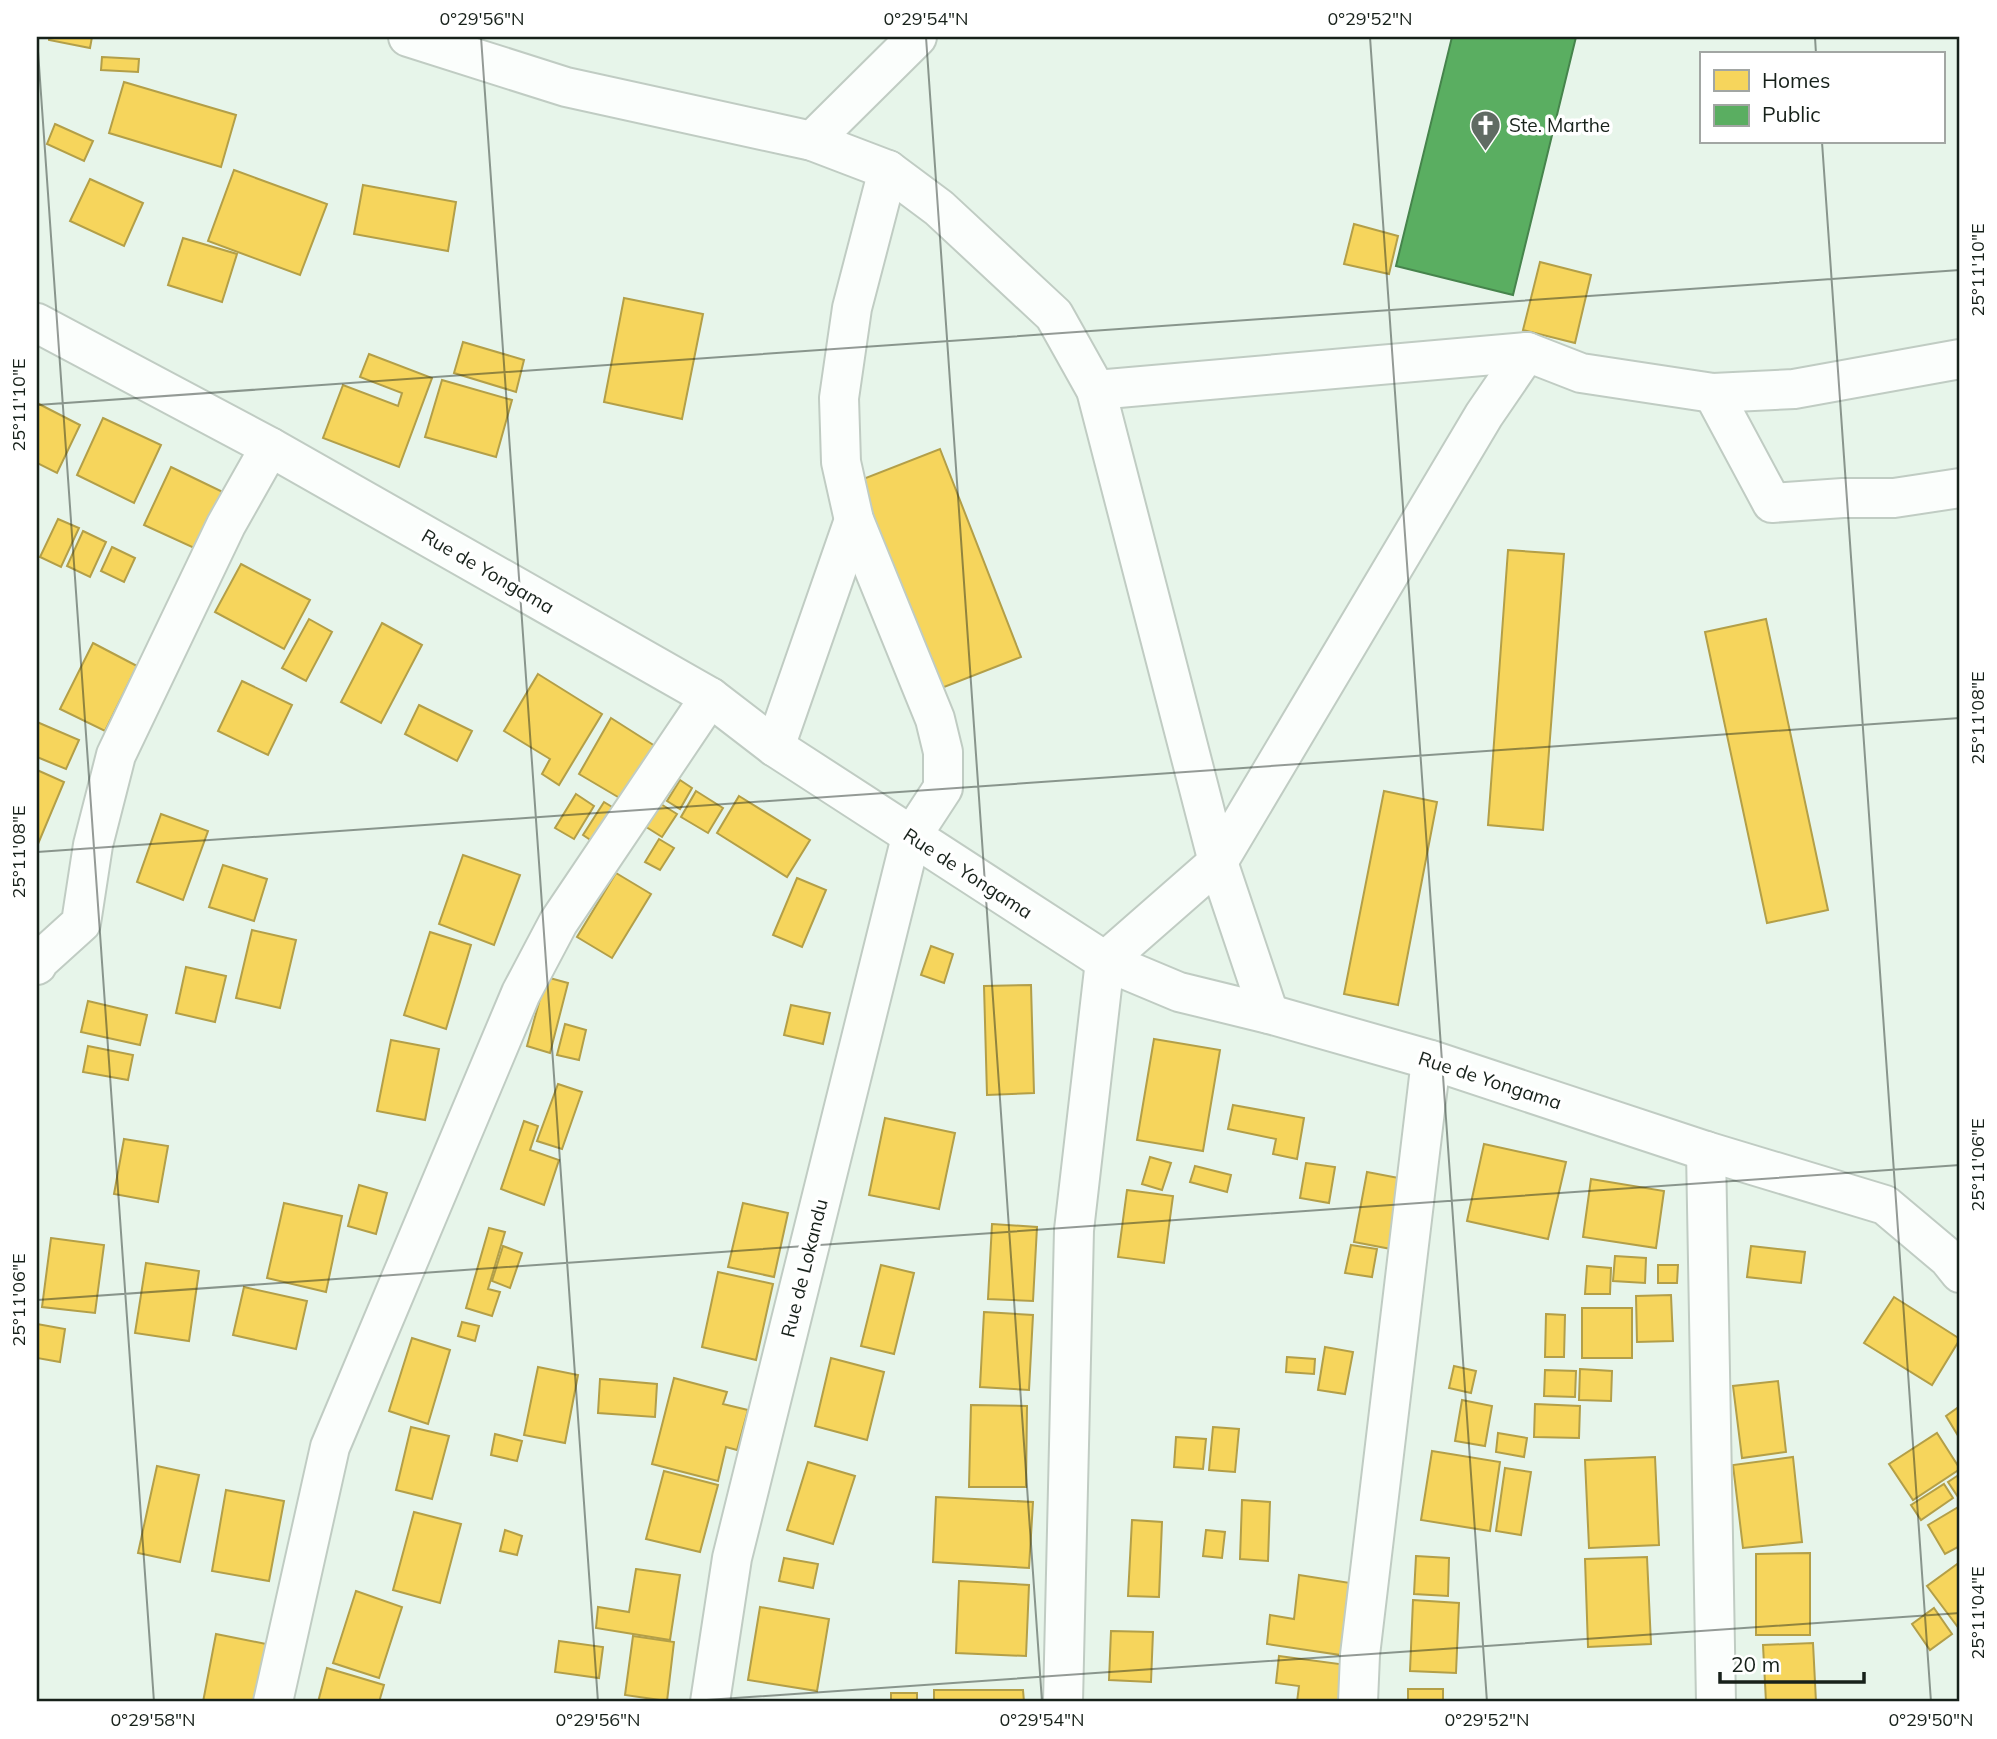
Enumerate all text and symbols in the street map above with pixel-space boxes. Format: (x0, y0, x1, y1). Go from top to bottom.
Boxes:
text: 0°29'56"N (439, 7, 525, 30)
text: 0°29'54"N (883, 7, 969, 30)
text: 0°29'52"N (1327, 7, 1413, 30)
legend (1700, 52, 1944, 144)
text: Homes (1762, 67, 1830, 93)
text: Public (1762, 101, 1821, 127)
church icon: Ste. Marthe (1469, 108, 1503, 152)
place label: Ste. Marthe (1509, 113, 1610, 137)
text: 25°11'10"E (1966, 223, 1989, 317)
text: 25°11'10"E (7, 358, 30, 452)
street label: Rue de Yongama (417, 523, 559, 619)
text: 25°11'08"E (1966, 671, 1989, 765)
text: 25°11'08"E (7, 805, 30, 899)
street label: Rue de Yongama (899, 822, 1037, 924)
street label: Rue de Yongama (1415, 1046, 1565, 1114)
text: 25°11'06"E (1966, 1118, 1989, 1212)
street label: Rue de Lokandu (775, 1196, 833, 1340)
text: 25°11'06"E (7, 1253, 30, 1347)
text: 25°11'04"E (1966, 1566, 1989, 1660)
scale bar (1720, 1641, 1864, 1685)
text: 20 m (1731, 1651, 1780, 1677)
text: 0°29'58"N (110, 1708, 196, 1731)
text: 0°29'56"N (555, 1708, 641, 1731)
text: 0°29'54"N (999, 1708, 1085, 1731)
text: 0°29'52"N (1444, 1708, 1530, 1731)
text: 0°29'50"N (1888, 1708, 1974, 1731)

